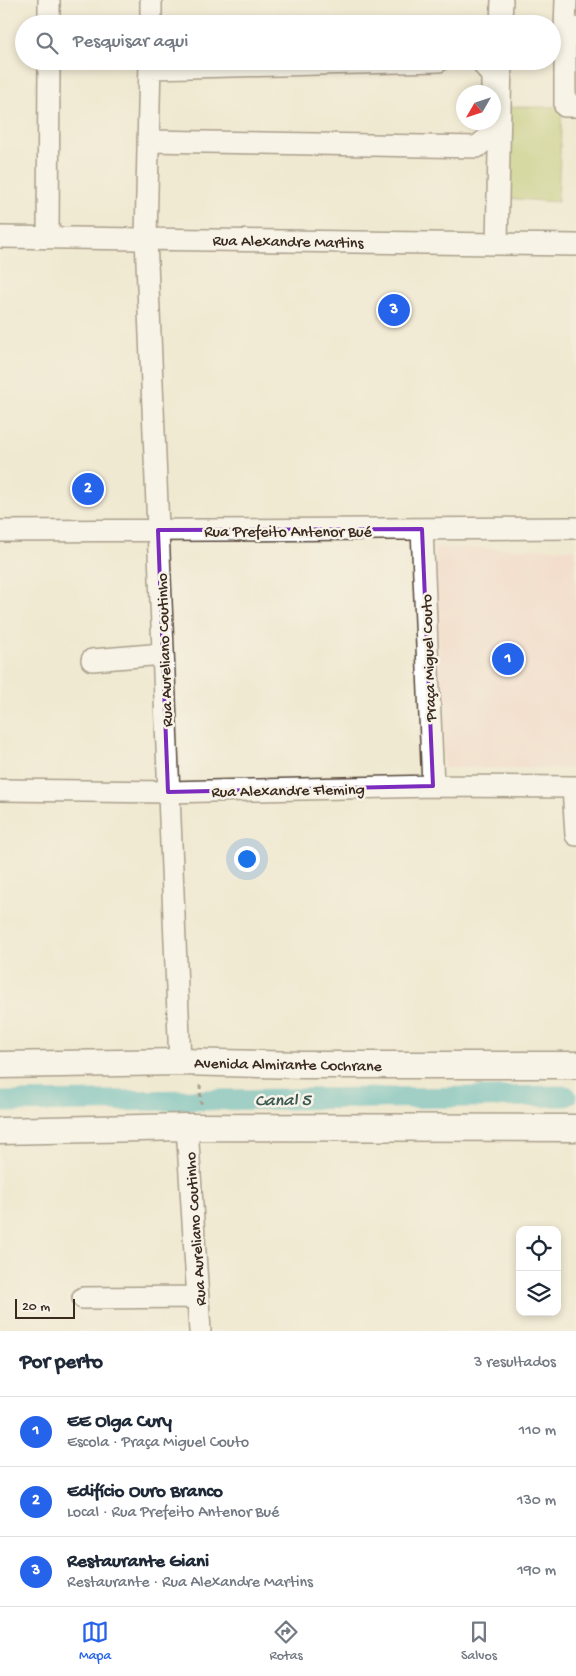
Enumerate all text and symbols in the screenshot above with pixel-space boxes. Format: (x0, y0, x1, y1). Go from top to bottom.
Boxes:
search box (15, 15, 561, 70)
icon: search (33, 29, 61, 57)
text: Pesquisar aqui (73, 31, 188, 54)
north arrow (456, 85, 501, 130)
street label: Rua Alexandre Martins (212, 233, 365, 254)
pin: 3 (378, 291, 410, 329)
pin: 2 (72, 470, 104, 508)
street label: Rua Prefeito Antenor Bué (204, 524, 373, 543)
street label: Rua Aureliano Coutinho (154, 573, 179, 727)
street label: Praça Miguel Couto (419, 594, 442, 723)
pin: 1 (492, 640, 524, 678)
street label: Rua Alexandre Fleming (211, 782, 365, 803)
your location (234, 846, 260, 872)
street label: Avenida Almirante Cochrane (194, 1055, 383, 1078)
water label: Canal 5 (255, 1090, 313, 1112)
street label: Rua Aureliano Coutinho (183, 1151, 212, 1306)
map controls (516, 1226, 561, 1316)
button: locate (516, 1226, 561, 1271)
button: layers (516, 1271, 561, 1316)
scale bar (15, 1296, 75, 1319)
text: 20 m (22, 1299, 50, 1316)
text: Por perto (20, 1351, 103, 1376)
text: 3 resultados (474, 1354, 556, 1373)
text: EE Olga Cury (67, 1411, 172, 1434)
text: 1 (33, 1422, 39, 1441)
text: 110 m (519, 1422, 556, 1441)
text: Escola · Praça Miguel Couto (67, 1434, 249, 1453)
text: Edifício Ouro Branco (67, 1481, 223, 1504)
text: 2 (32, 1492, 40, 1511)
text: 130 m (517, 1492, 556, 1511)
text: Local · Rua Prefeito Antenor Bué (67, 1504, 279, 1523)
text: Restaurante Giani (67, 1551, 209, 1574)
text: 3 (32, 1562, 40, 1581)
text: 190 m (517, 1562, 556, 1581)
text: Restaurante · Rua Alexandre Martins (67, 1574, 313, 1593)
tab: Mapa (79, 1618, 111, 1665)
tab: Rotas (269, 1618, 303, 1665)
tab: Salvos (461, 1618, 497, 1665)

